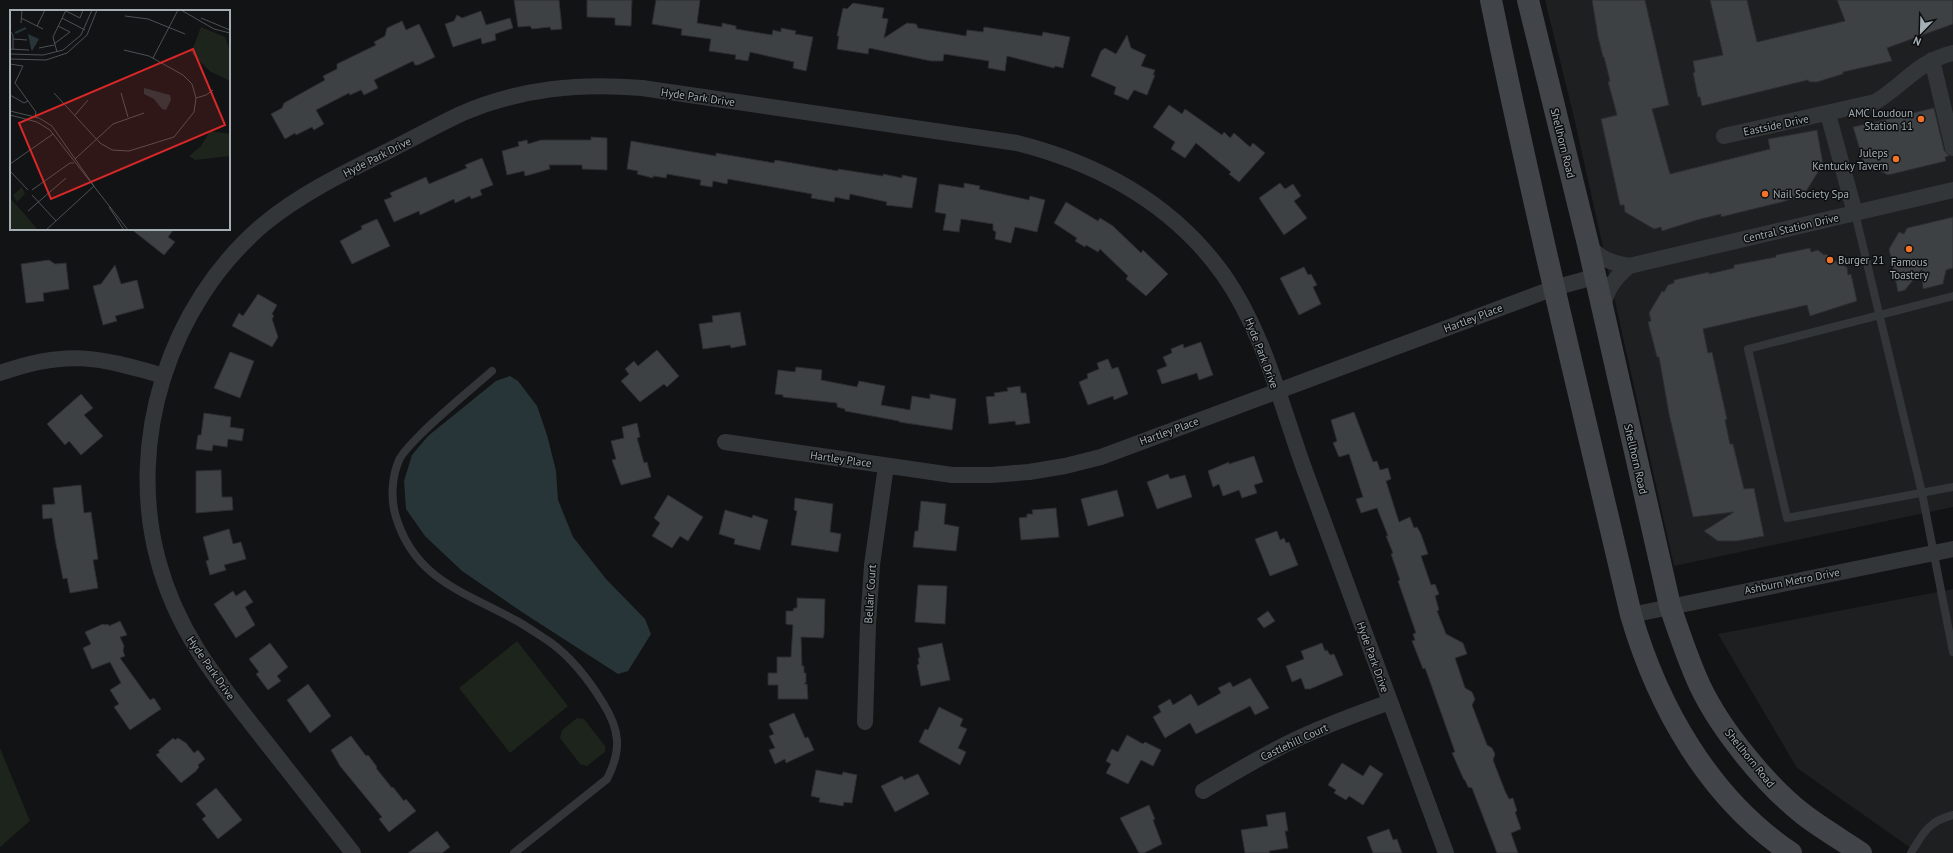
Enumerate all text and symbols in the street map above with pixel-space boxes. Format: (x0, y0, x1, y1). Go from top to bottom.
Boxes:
inset map (10, 10, 230, 230)
north arrow (1901, 12, 1941, 52)
text: N (1911, 33, 1923, 49)
street label: Hyde Park Drive (660, 85, 736, 109)
street label: Shellhorn Road (1548, 106, 1578, 180)
place label: AMC Loudoun Station 11 (1848, 106, 1913, 133)
street label: Eastside Drive (1742, 111, 1810, 139)
marker: AMC Loudoun Station 11 (1916, 114, 1926, 124)
street label: Hyde Park Drive (341, 134, 414, 180)
place label: Juleps Kentucky Tavern (1812, 146, 1888, 173)
marker: Juleps Kentucky Tavern (1891, 154, 1901, 164)
place label: Nail Society Spa (1773, 187, 1849, 201)
marker: Nail Society Spa (1760, 189, 1770, 199)
street label: Central Station Drive (1742, 210, 1841, 246)
marker: Famous Toastery (1904, 244, 1914, 254)
place label: Burger 21 (1838, 253, 1884, 267)
marker: Burger 21 (1825, 255, 1835, 265)
place label: Famous Toastery (1890, 255, 1929, 282)
street label: Hartley Place (1442, 300, 1505, 336)
street label: Hyde Park Drive (1242, 316, 1282, 391)
street label: Hartley Place (1137, 414, 1201, 448)
street label: Shellhorn Road (1621, 422, 1651, 496)
street label: Hartley Place (809, 448, 873, 470)
street label: Bellair Court (861, 564, 879, 624)
street label: Ashburn Metro Drive (1743, 565, 1841, 597)
street label: Hyde Park Drive (1354, 620, 1392, 695)
street label: Hyde Park Drive (184, 633, 238, 703)
street label: Castlehill Court (1258, 720, 1330, 764)
street label: Shellhorn Road (1722, 726, 1778, 790)

